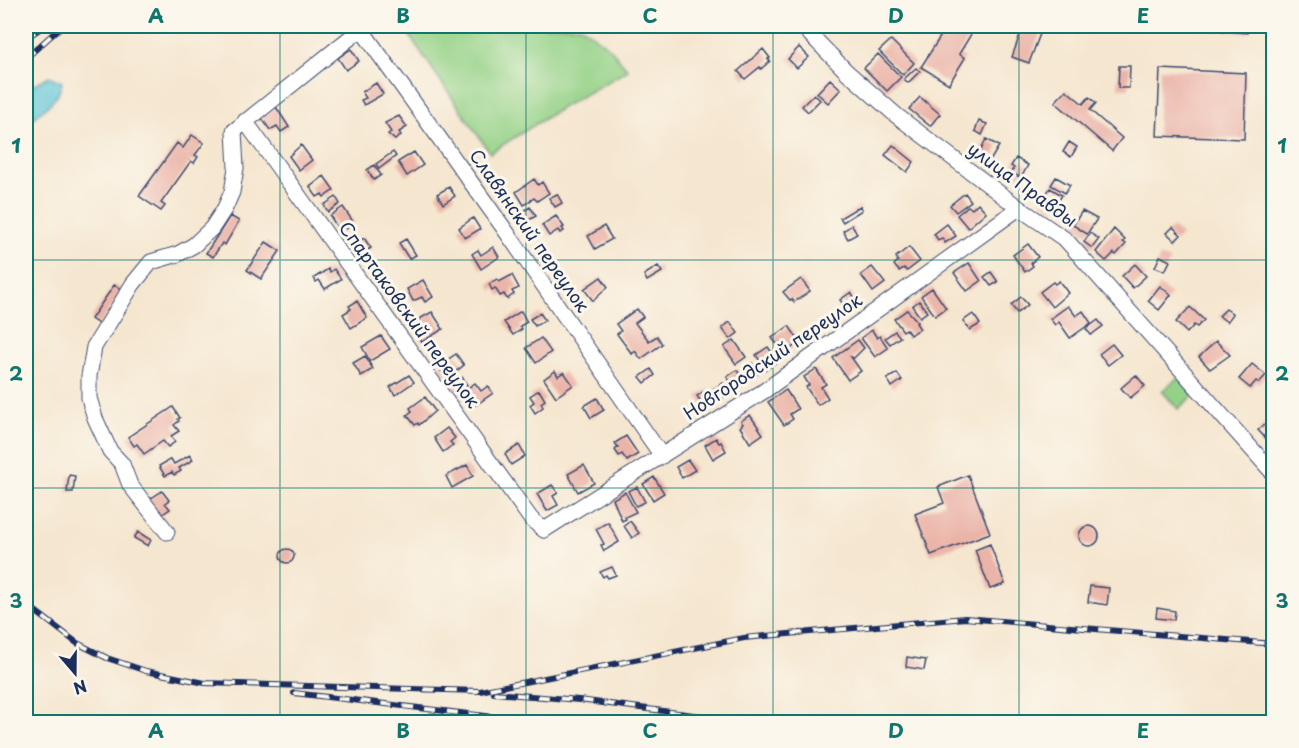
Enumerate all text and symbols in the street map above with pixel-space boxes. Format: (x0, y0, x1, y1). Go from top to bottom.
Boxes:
text: A (148, 0, 164, 30)
text: B (396, 0, 410, 30)
text: C (642, 0, 658, 30)
text: D (888, 0, 904, 30)
text: E (1137, 0, 1149, 30)
text: 1 (11, 130, 21, 160)
text: 1 (1277, 130, 1287, 160)
street label: улица Правды (962, 135, 1083, 233)
street label: Славянский переулок (464, 143, 597, 318)
street label: Спартаковский переулок (333, 215, 487, 413)
street label: Новгородский переулок (677, 286, 867, 426)
text: 2 (9, 358, 23, 388)
text: 2 (1275, 358, 1289, 388)
text: 3 (9, 585, 23, 615)
text: 3 (1275, 585, 1289, 615)
north arrow (45, 643, 105, 703)
text: N (70, 675, 91, 701)
text: A (148, 715, 164, 745)
text: B (396, 715, 410, 745)
text: C (642, 715, 658, 745)
text: D (888, 715, 904, 745)
text: E (1137, 715, 1149, 745)

